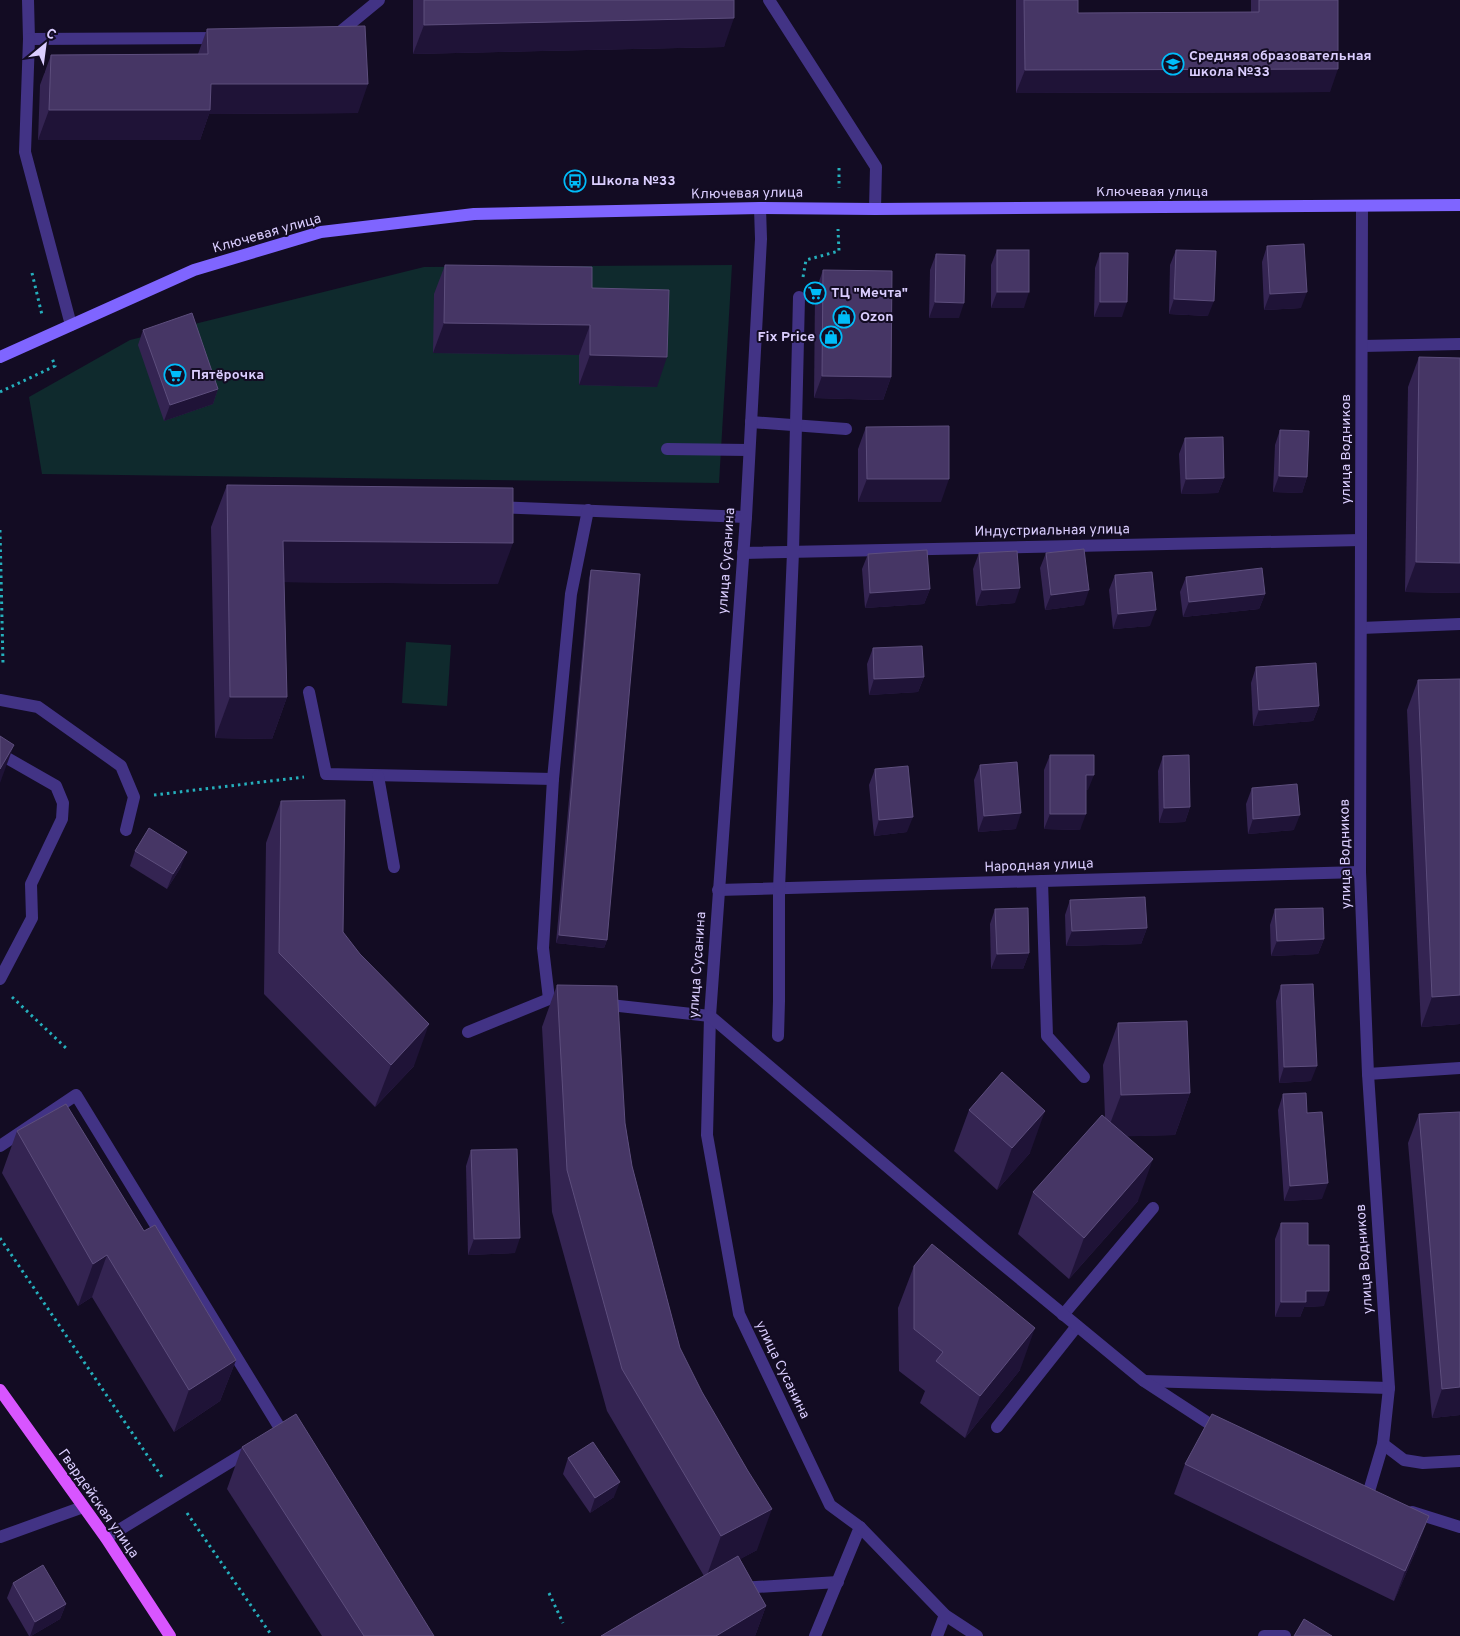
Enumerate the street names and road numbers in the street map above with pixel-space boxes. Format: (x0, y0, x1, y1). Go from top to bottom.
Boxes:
street label: Ключевая улица (1096, 184, 1208, 201)
street label: Ключевая улица (691, 185, 803, 203)
street label: Ключевая улица (211, 210, 323, 258)
street label: улица Водников (1338, 394, 1355, 504)
street label: улица Сусанина (715, 507, 739, 615)
street label: Индустриальная улица (974, 521, 1130, 541)
street label: улица Водников (1337, 799, 1355, 909)
street label: Народная улица (984, 856, 1094, 876)
street label: улица Сусанина (686, 911, 710, 1019)
street label: улица Водников (1353, 1203, 1377, 1315)
street label: улица Сусанина (751, 1318, 813, 1422)
street label: Гвардейская улица (54, 1446, 142, 1562)

